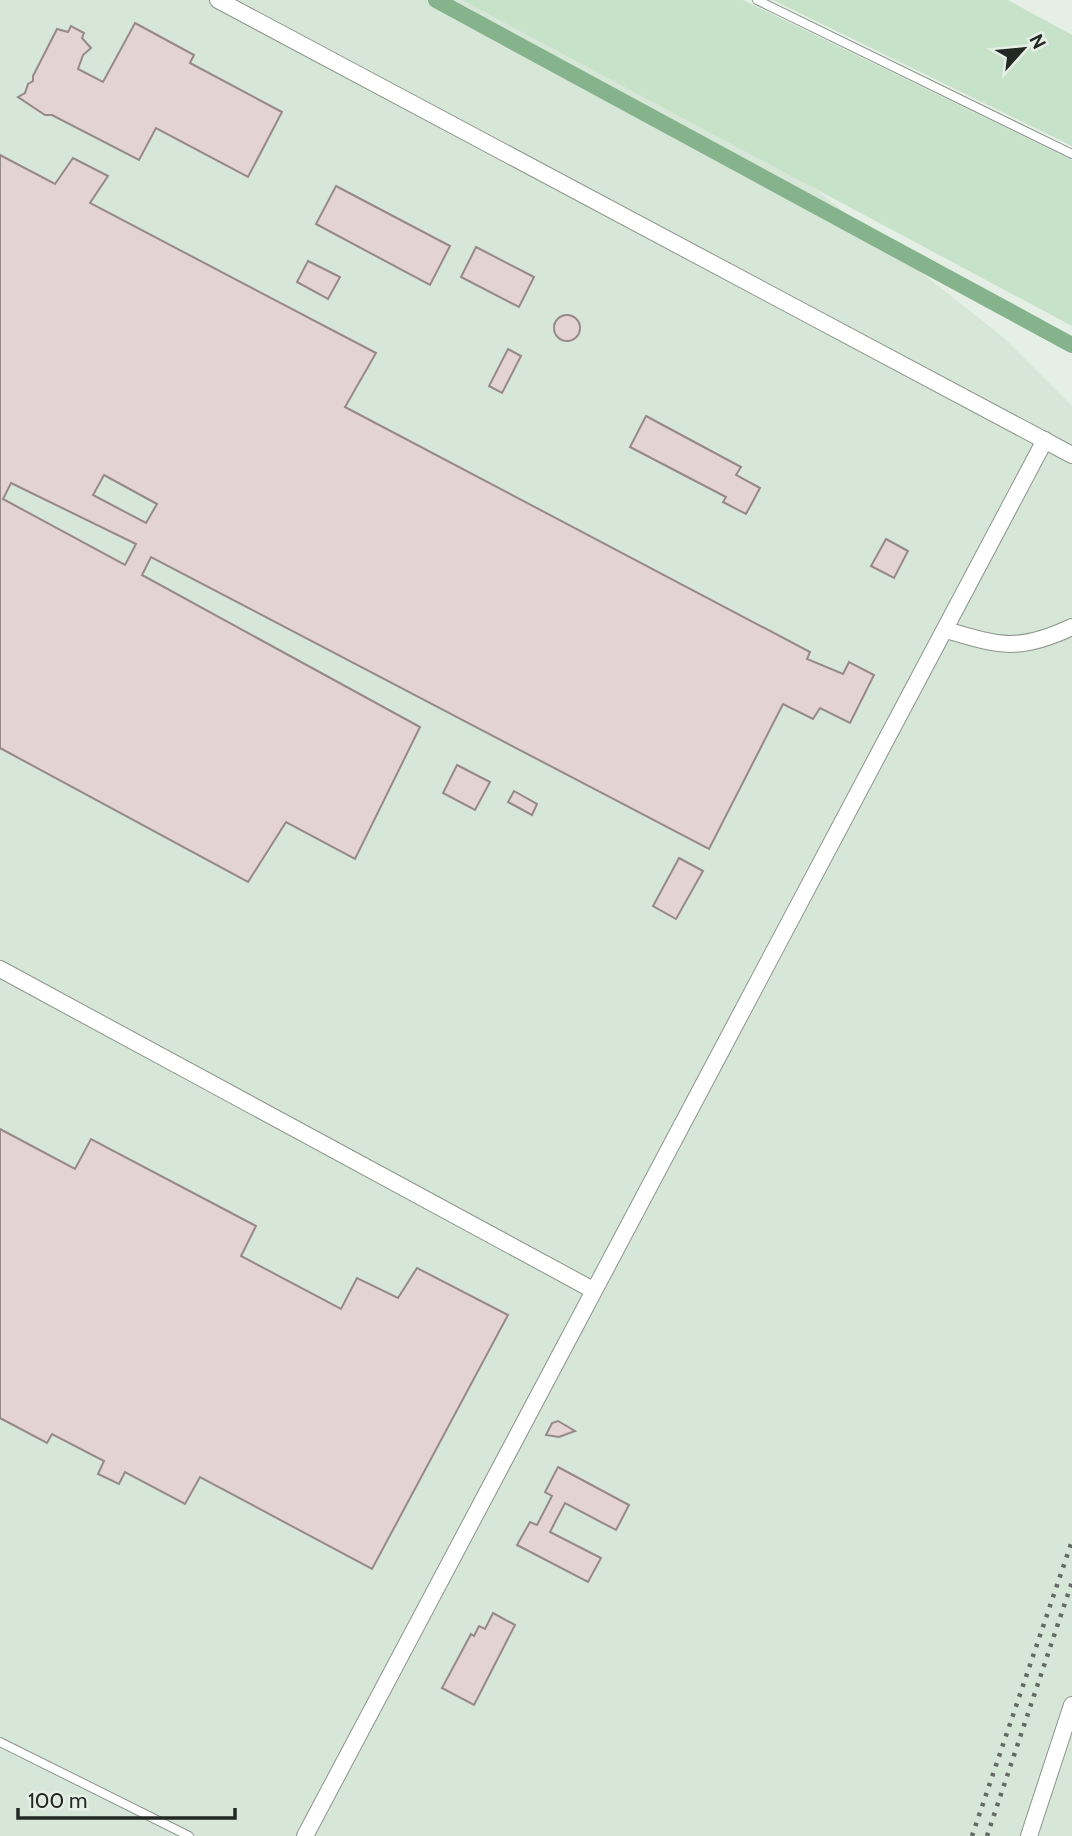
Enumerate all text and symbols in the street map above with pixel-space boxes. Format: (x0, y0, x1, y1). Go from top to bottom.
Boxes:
north arrow (988, 14, 1058, 84)
text: N (1024, 30, 1051, 53)
scale bar (18, 1776, 234, 1820)
text: 100 m (28, 1788, 87, 1813)

